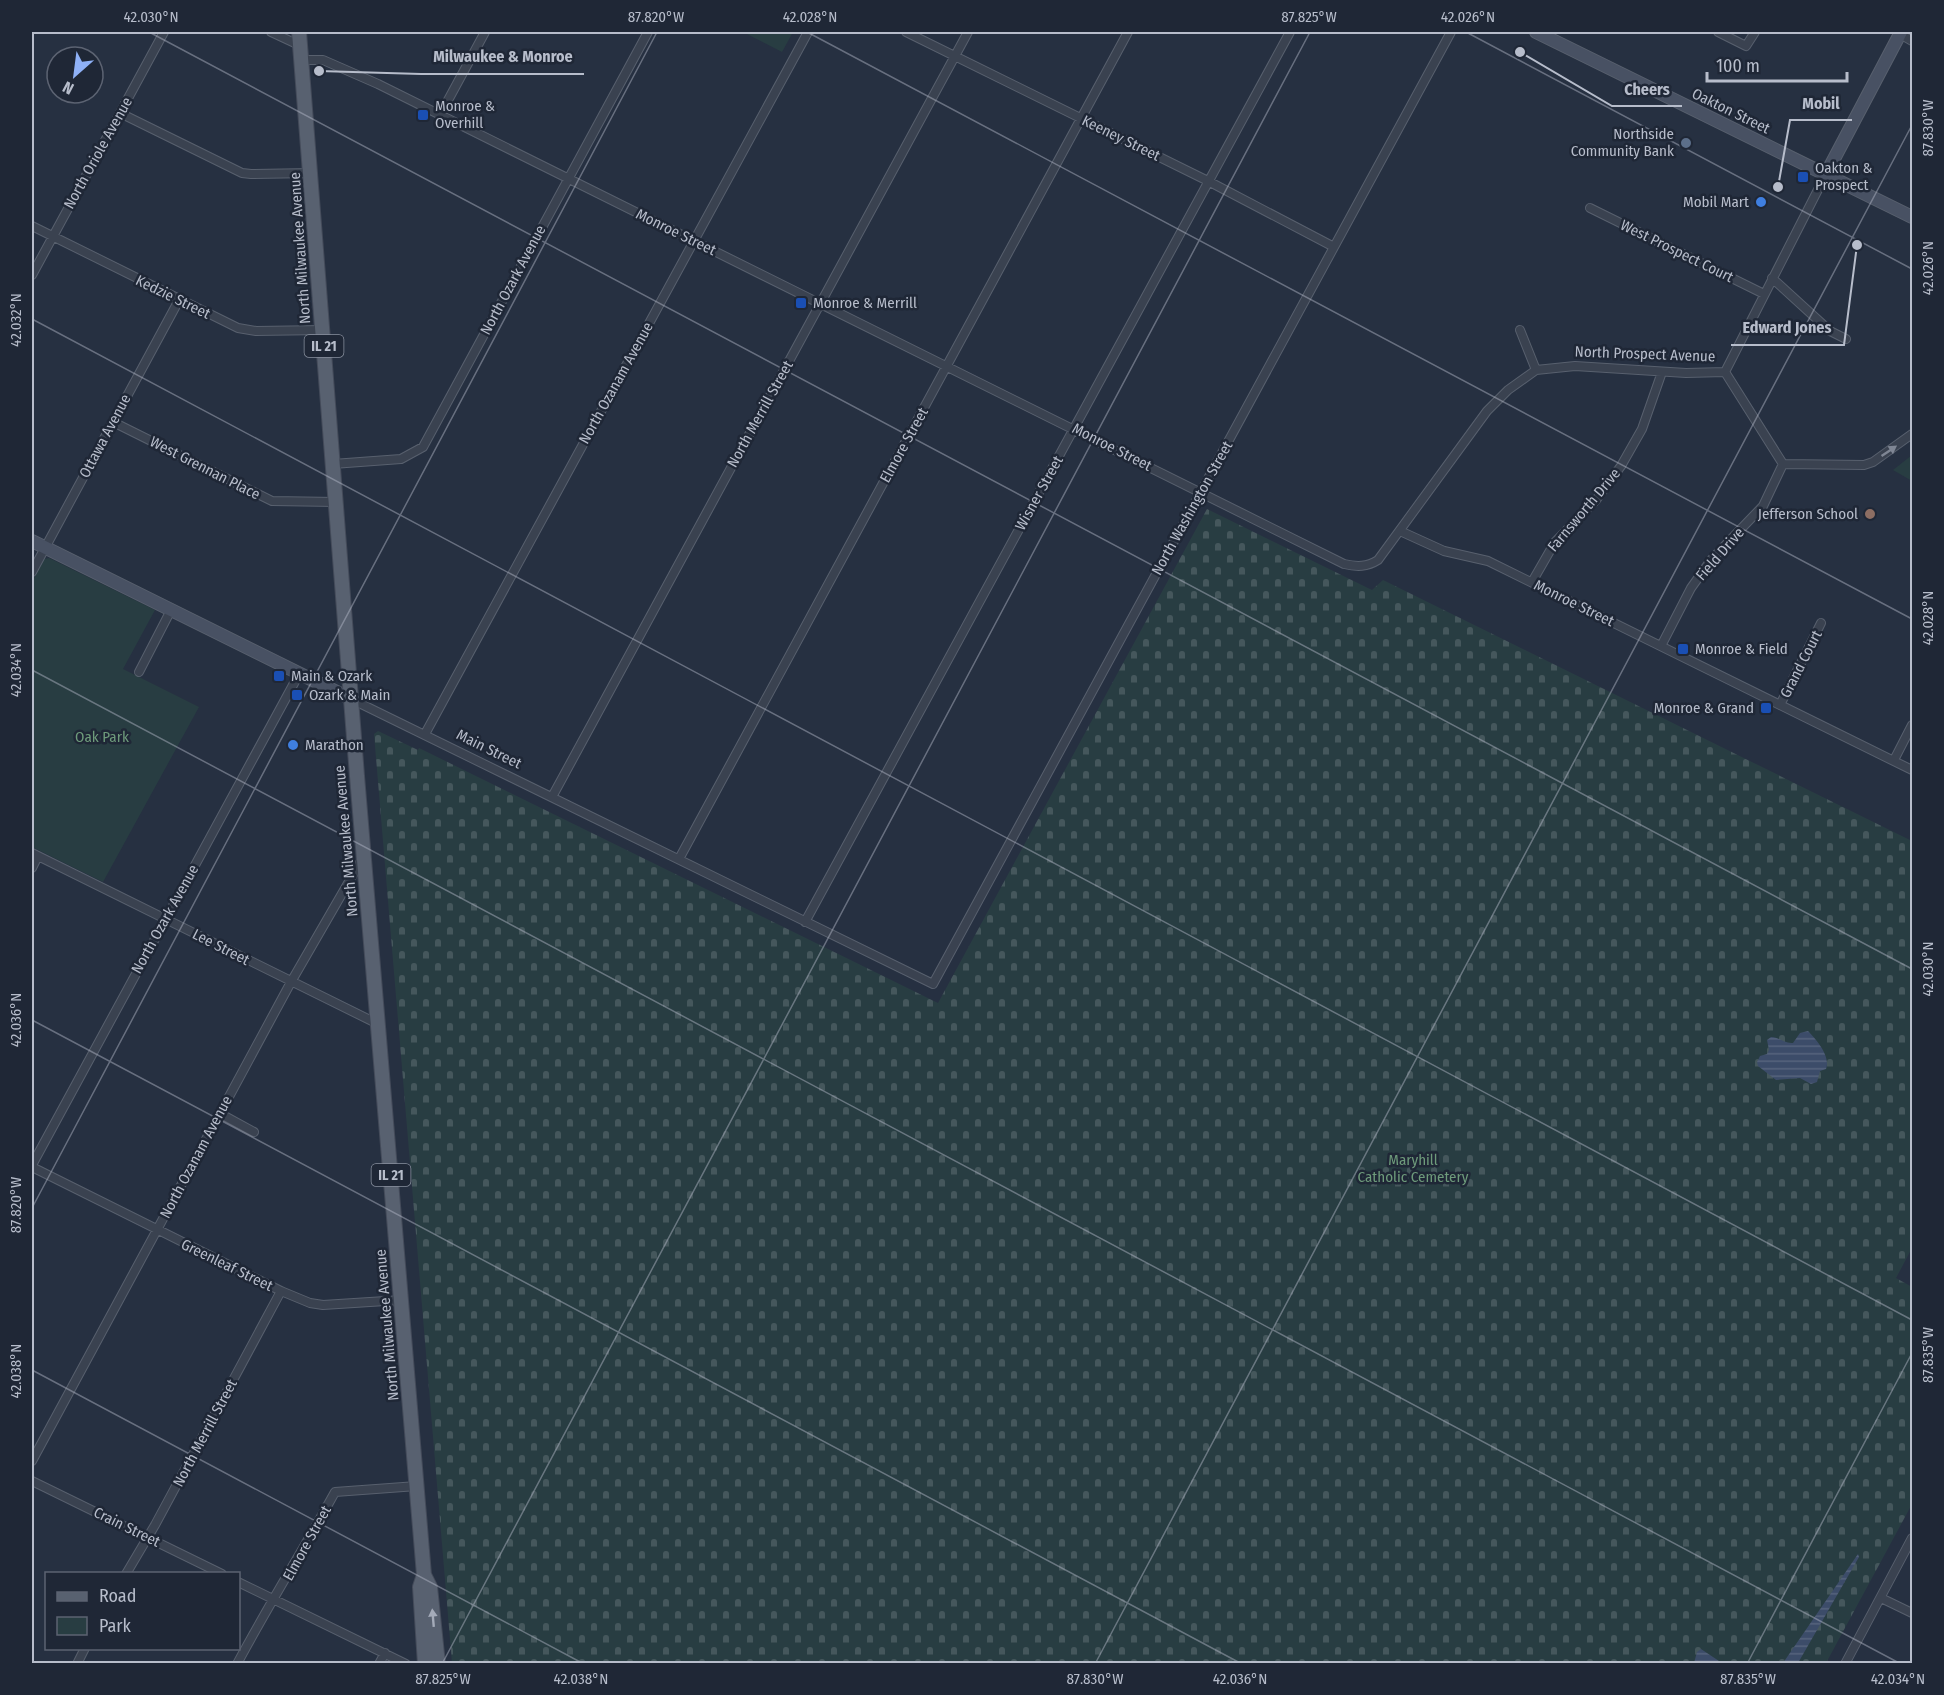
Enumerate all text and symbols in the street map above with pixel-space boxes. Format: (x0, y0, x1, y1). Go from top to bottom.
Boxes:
text: 42.030°N (123, 8, 179, 26)
text: 87.820°W (628, 8, 684, 26)
text: 42.028°N (783, 8, 837, 26)
text: 87.825°W (1281, 8, 1337, 26)
text: 42.026°N (1441, 8, 1495, 26)
callout: Milwaukee & Monroe (421, 40, 584, 74)
north arrow (45, 45, 105, 105)
scale bar (1707, 45, 1846, 83)
text: Milwaukee & Monroe (433, 47, 573, 66)
text: 100 m (1716, 55, 1760, 77)
callout: Cheers (1612, 72, 1682, 106)
text: N (59, 77, 77, 98)
text: Cheers (1624, 80, 1670, 99)
street label: Oakton Street (1689, 84, 1773, 138)
callout: Mobil (1790, 86, 1852, 120)
street label: North Oriole Avenue (60, 94, 136, 212)
text: Mobil (1802, 94, 1840, 113)
place label: Monroe & Overhill (435, 97, 495, 132)
text: 87.830°W (1919, 100, 1937, 156)
marker: Monroe & Overhill (416, 108, 430, 122)
street label: Keeney Street (1079, 111, 1163, 165)
place label: Northside Community Bank (1571, 125, 1674, 160)
marker: Northside Community Bank (1679, 136, 1693, 150)
place label: Oakton & Prospect (1815, 159, 1873, 194)
marker: Oakton & Prospect (1796, 170, 1810, 184)
street label: North Milwaukee Avenue (286, 172, 314, 324)
place label: Mobil Mart (1683, 193, 1749, 211)
marker: Mobil Mart (1754, 195, 1768, 209)
street label: Monroe Street (633, 205, 719, 259)
street label: West Prospect Court (1618, 216, 1736, 286)
street label: North Ozark Avenue (476, 222, 550, 338)
text: 42.026°N (1919, 241, 1937, 295)
street label: Kedzie Street (133, 271, 213, 323)
text: 42.032°N (7, 293, 25, 347)
place label: Monroe & Merrill (813, 294, 917, 312)
marker: Monroe & Merrill (794, 296, 808, 310)
callout: Edward Jones (1731, 311, 1844, 345)
text: Edward Jones (1743, 318, 1831, 337)
street label: North Ozanam Avenue (575, 319, 657, 447)
road number: IL 21 (304, 335, 344, 357)
street label: North Prospect Avenue (1574, 343, 1716, 365)
street label: North Merrill Street (723, 357, 797, 471)
street label: Ottawa Avenue (75, 391, 135, 481)
street label: Elmore Street (876, 404, 932, 486)
street label: Monroe Street (1069, 419, 1155, 475)
street label: West Grennan Place (147, 432, 263, 504)
street label: North Washington Street (1148, 438, 1236, 578)
one-way arrow (1881, 446, 1897, 457)
street label: Wisner Street (1011, 453, 1067, 533)
street label: Farnsworth Drive (1544, 465, 1624, 555)
place label: Jefferson School (1758, 505, 1858, 523)
marker: Jefferson School (1863, 507, 1877, 521)
street label: Field Drive (1692, 524, 1748, 584)
street label: Monroe Street (1531, 576, 1617, 630)
text: 42.028°N (1919, 591, 1937, 645)
street label: Grand Court (1776, 627, 1826, 701)
place label: Monroe & Field (1695, 640, 1788, 658)
marker: Monroe & Field (1676, 642, 1690, 656)
text: 42.034°N (7, 643, 25, 697)
place label: Main & Ozark (291, 667, 372, 685)
marker: Main & Ozark (272, 669, 286, 683)
place label: Ozark & Main (309, 686, 390, 704)
marker: Ozark & Main (290, 688, 304, 702)
place label: Monroe & Grand (1654, 699, 1754, 717)
marker: Monroe & Grand (1759, 701, 1773, 715)
street label: Main Street (454, 726, 525, 772)
park label: Oak Park (75, 728, 129, 746)
place label: Marathon (305, 736, 364, 754)
marker: Marathon (286, 738, 300, 752)
street label: North Milwaukee Avenue (330, 764, 362, 918)
street label: North Ozark Avenue (128, 861, 202, 977)
street label: Lee Street (189, 925, 253, 969)
text: 42.030°N (1919, 941, 1937, 997)
text: 42.036°N (7, 993, 25, 1047)
street label: North Ozanam Avenue (156, 1093, 236, 1221)
park label: Maryhill Catholic Cemetery (1358, 1151, 1469, 1186)
road number: IL 21 (372, 1164, 410, 1186)
text: 87.820°W (7, 1177, 25, 1233)
street label: Greenleaf Street (178, 1235, 276, 1295)
street label: North Milwaukee Avenue (371, 1248, 403, 1402)
text: 87.835°W (1919, 1327, 1937, 1383)
text: 42.038°N (7, 1344, 25, 1398)
street label: North Merrill Street (169, 1376, 241, 1490)
street label: Elmore Street (279, 1502, 335, 1584)
street label: Crain Street (91, 1503, 163, 1551)
legend (45, 1572, 240, 1650)
text: Road (99, 1585, 136, 1607)
one-way arrow (428, 1609, 438, 1628)
text: Park (99, 1615, 132, 1637)
text: 87.825°W (415, 1670, 471, 1688)
text: 42.038°N (554, 1670, 608, 1688)
text: 87.830°W (1067, 1670, 1123, 1688)
text: 42.036°N (1213, 1670, 1267, 1688)
text: 87.835°W (1720, 1670, 1776, 1688)
text: 42.034°N (1871, 1670, 1925, 1688)

